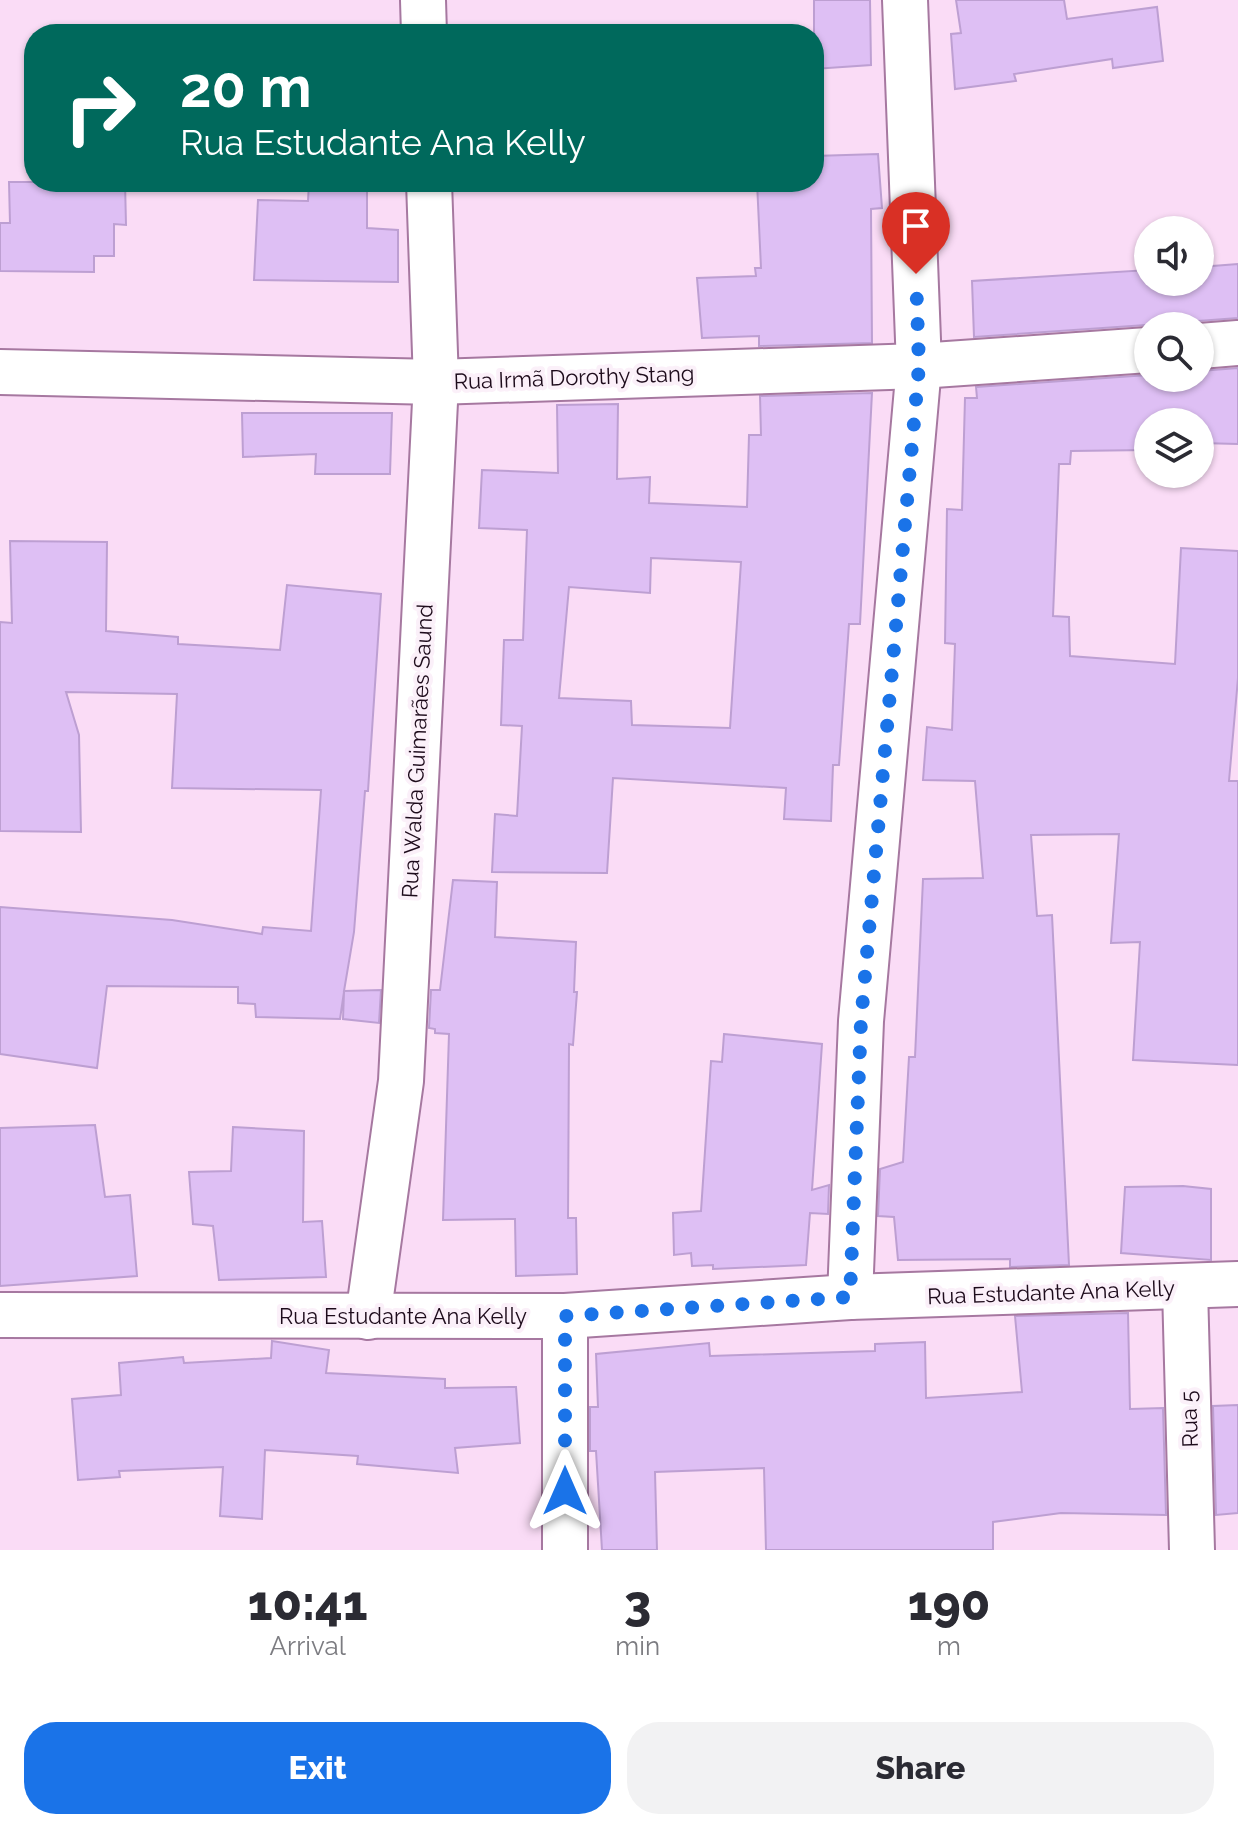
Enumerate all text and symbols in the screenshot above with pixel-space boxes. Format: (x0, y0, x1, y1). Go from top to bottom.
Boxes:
text: 20 m (180, 54, 312, 120)
icon: right (48, 56, 152, 160)
text: Rua Estudante Ana Kelly (180, 121, 586, 163)
pin (882, 192, 950, 274)
icon: arrive (894, 204, 938, 248)
map controls (1134, 216, 1214, 488)
button: sound (1134, 216, 1214, 296)
button: search (1134, 312, 1214, 392)
street label: Rua Irmã Dorothy Stang (453, 360, 695, 394)
button: layers (1134, 408, 1214, 488)
street label: Rua Walda Guimarães Saund (396, 603, 438, 899)
street label: Rua Estudante Ana Kelly (927, 1275, 1175, 1309)
street label: Rua Estudante Ana Kelly (279, 1303, 527, 1329)
street label: Rua 5 (1175, 1390, 1203, 1448)
position arrow (523, 1449, 607, 1533)
text: 10:41 (248, 1575, 368, 1631)
text: 3 (624, 1575, 651, 1631)
text: 190 (908, 1575, 990, 1631)
text: Arrival (270, 1631, 346, 1661)
text: min (615, 1631, 660, 1661)
text: m (937, 1631, 961, 1661)
button: Exit (24, 1722, 611, 1814)
button: Share (627, 1722, 1214, 1814)

